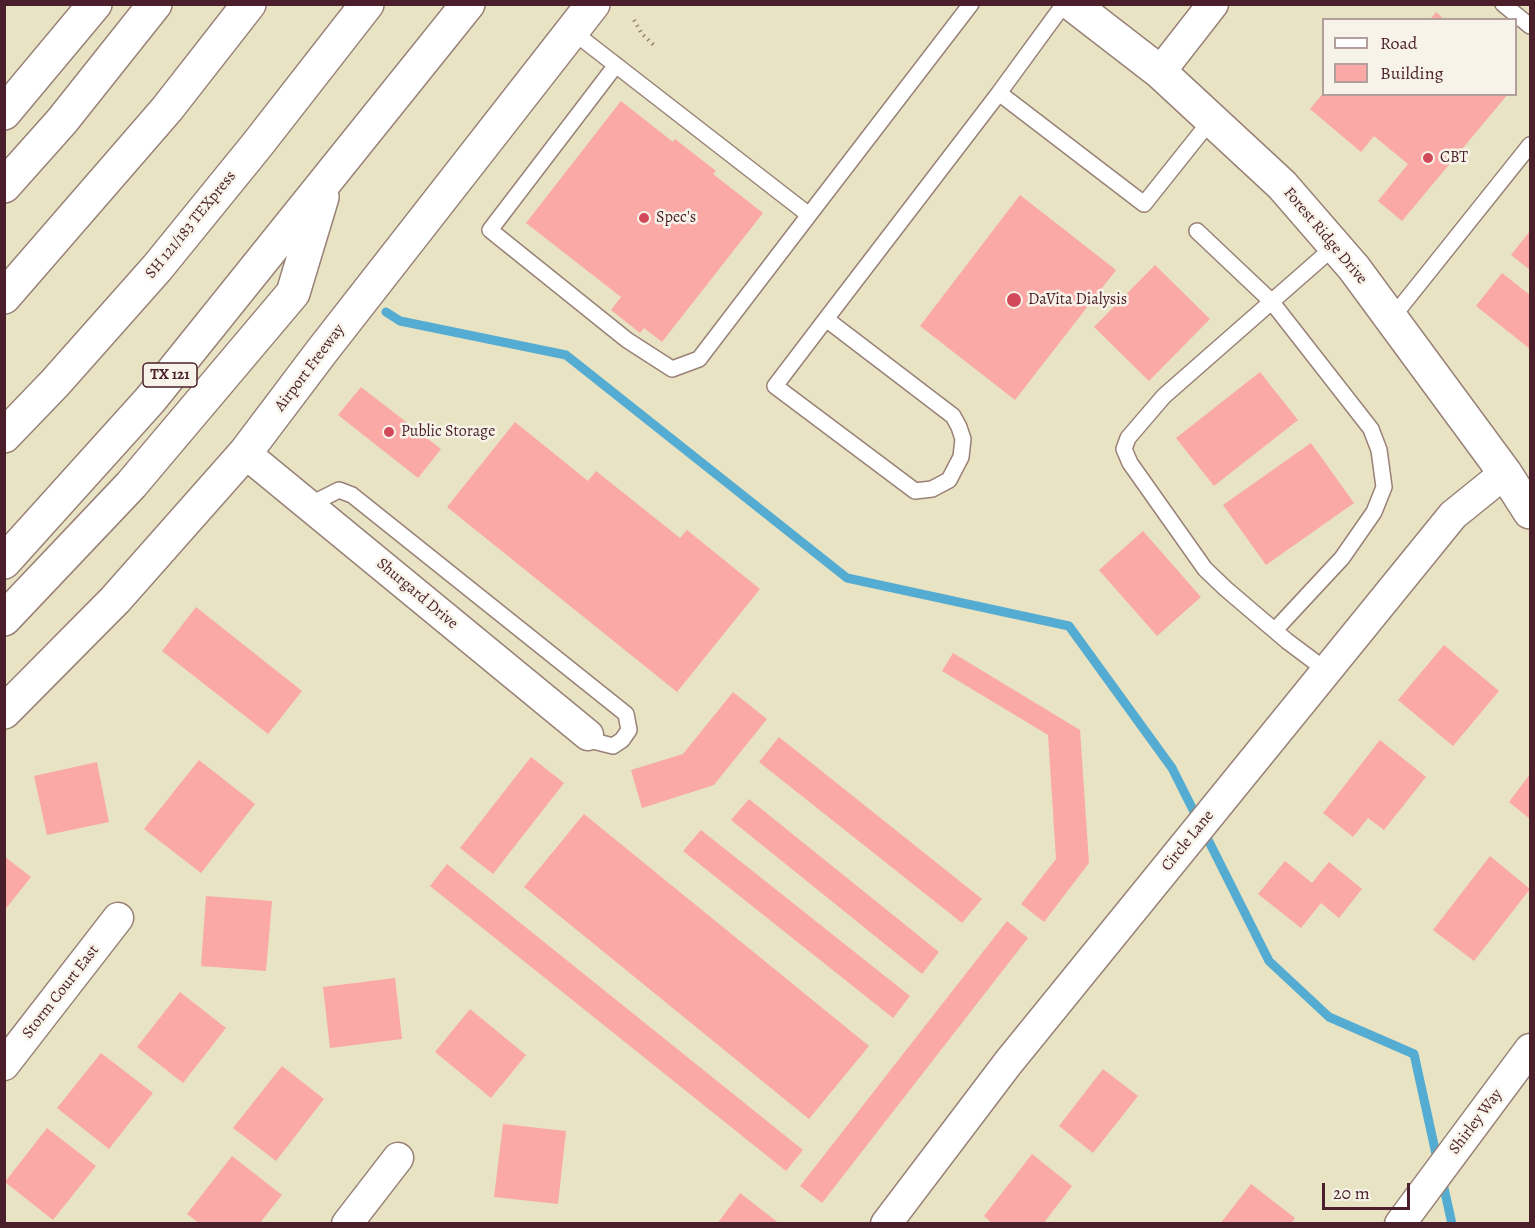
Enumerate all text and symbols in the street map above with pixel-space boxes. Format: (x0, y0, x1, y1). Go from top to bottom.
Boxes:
legend (1322, 18, 1517, 96)
text: Road (1380, 31, 1417, 55)
text: Building (1380, 61, 1444, 85)
place label: CBT (1440, 148, 1468, 168)
marker: CBT (1421, 151, 1435, 165)
street label: SH 121/183 TEXpress (142, 167, 240, 283)
street label: Forest Ridge Drive (1279, 184, 1371, 288)
place label: Spec's (656, 208, 696, 228)
marker: Spec's (637, 211, 651, 225)
place label: DaVita Dialysis (1028, 290, 1127, 310)
marker: DaVita Dialysis (1005, 291, 1023, 309)
street label: Airport Freeway (271, 321, 349, 415)
road number: TX 121 (143, 363, 197, 387)
place label: Public Storage (401, 422, 495, 442)
marker: Public Storage (382, 425, 396, 439)
street label: Shurgard Drive (372, 554, 462, 634)
street label: Circle Lane (1158, 807, 1218, 875)
street label: Storm Court East (18, 941, 104, 1043)
street label: Shirley Way (1445, 1086, 1507, 1158)
scale bar (1325, 1171, 1414, 1209)
text: 20 m (1333, 1181, 1370, 1205)

